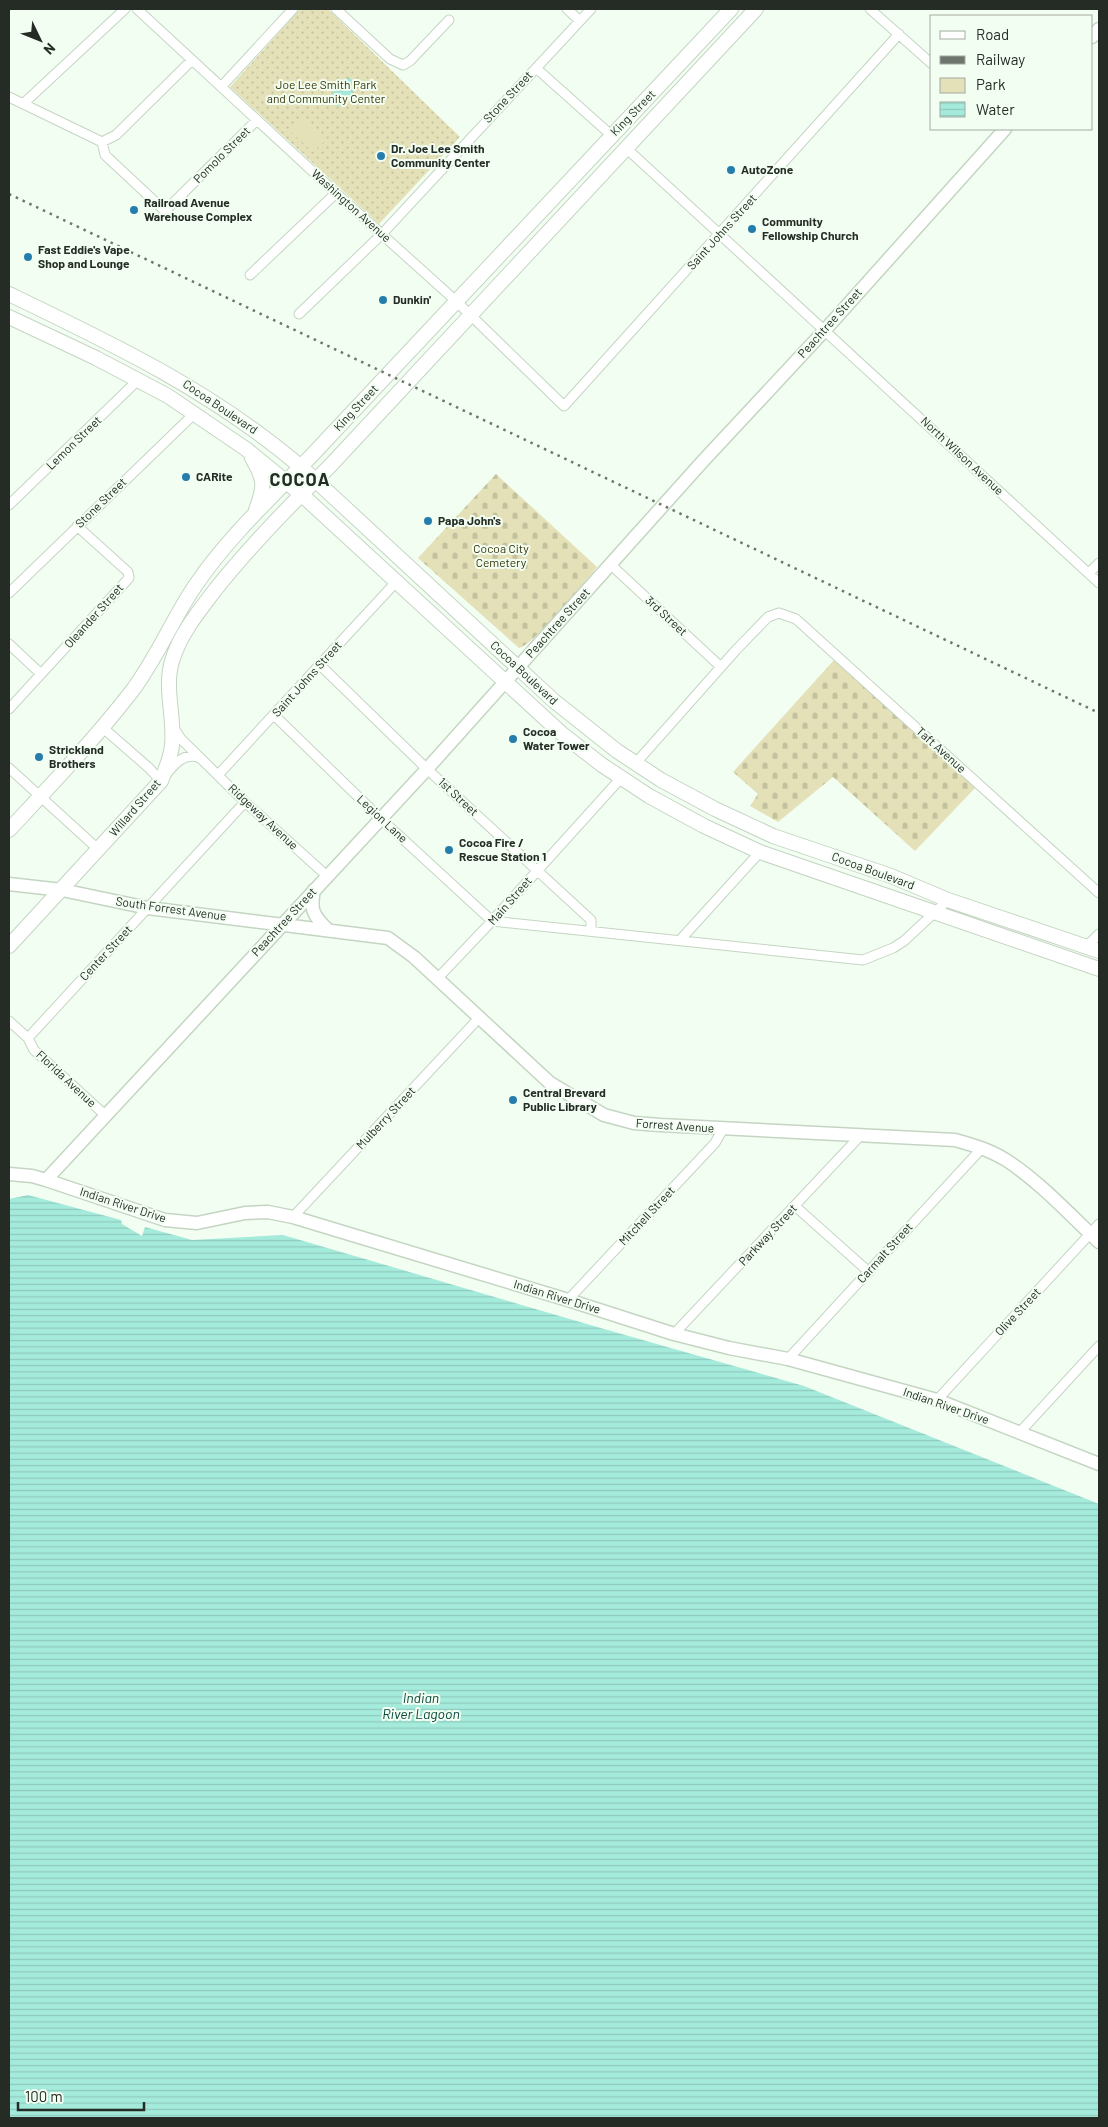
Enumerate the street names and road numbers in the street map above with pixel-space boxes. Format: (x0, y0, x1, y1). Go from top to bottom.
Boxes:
street label: Stone Street (480, 68, 535, 125)
street label: King Street (607, 86, 658, 138)
street label: Pomolo Street (190, 123, 253, 186)
street label: Washington Avenue (309, 166, 394, 245)
street label: Saint Johns Street (684, 191, 759, 272)
street label: Peachtree Street (794, 285, 864, 360)
street label: Cocoa Boulevard (181, 376, 261, 436)
street label: King Street (330, 381, 380, 433)
street label: Lemon Street (43, 413, 104, 472)
street label: North Wilson Avenue (918, 413, 1007, 497)
street label: Stone Street (72, 474, 129, 530)
street label: Oleander Street (61, 580, 126, 650)
street label: Peachtree Street (522, 585, 592, 660)
street label: 3rd Street (643, 592, 691, 638)
street label: Cocoa Boulevard (488, 637, 561, 707)
street label: Saint Johns Street (269, 638, 344, 719)
street label: Taft Avenue (914, 723, 969, 775)
street label: 1st Street (436, 774, 482, 818)
street label: Willard Street (106, 776, 163, 839)
street label: Ridgeway Avenue (226, 780, 301, 852)
street label: Legion Lane (355, 791, 411, 845)
street label: Cocoa Boulevard (830, 849, 917, 892)
street label: Main Street (484, 873, 534, 927)
street label: Peachtree Street (248, 884, 319, 959)
street label: South Forrest Avenue (115, 893, 227, 923)
street label: Center Street (76, 922, 134, 983)
street label: Florida Avenue (34, 1047, 100, 1110)
street label: Mulberry Street (353, 1083, 418, 1152)
street label: Forrest Avenue (635, 1115, 715, 1135)
street label: Mitchell Street (615, 1183, 677, 1248)
street label: Indian River Drive (78, 1184, 168, 1225)
street label: Parkway Street (735, 1201, 799, 1268)
street label: Carmalt Street (854, 1219, 915, 1285)
street label: Indian River Drive (512, 1276, 602, 1316)
street label: Olive Street (992, 1284, 1043, 1338)
street label: Indian River Drive (902, 1384, 991, 1426)

